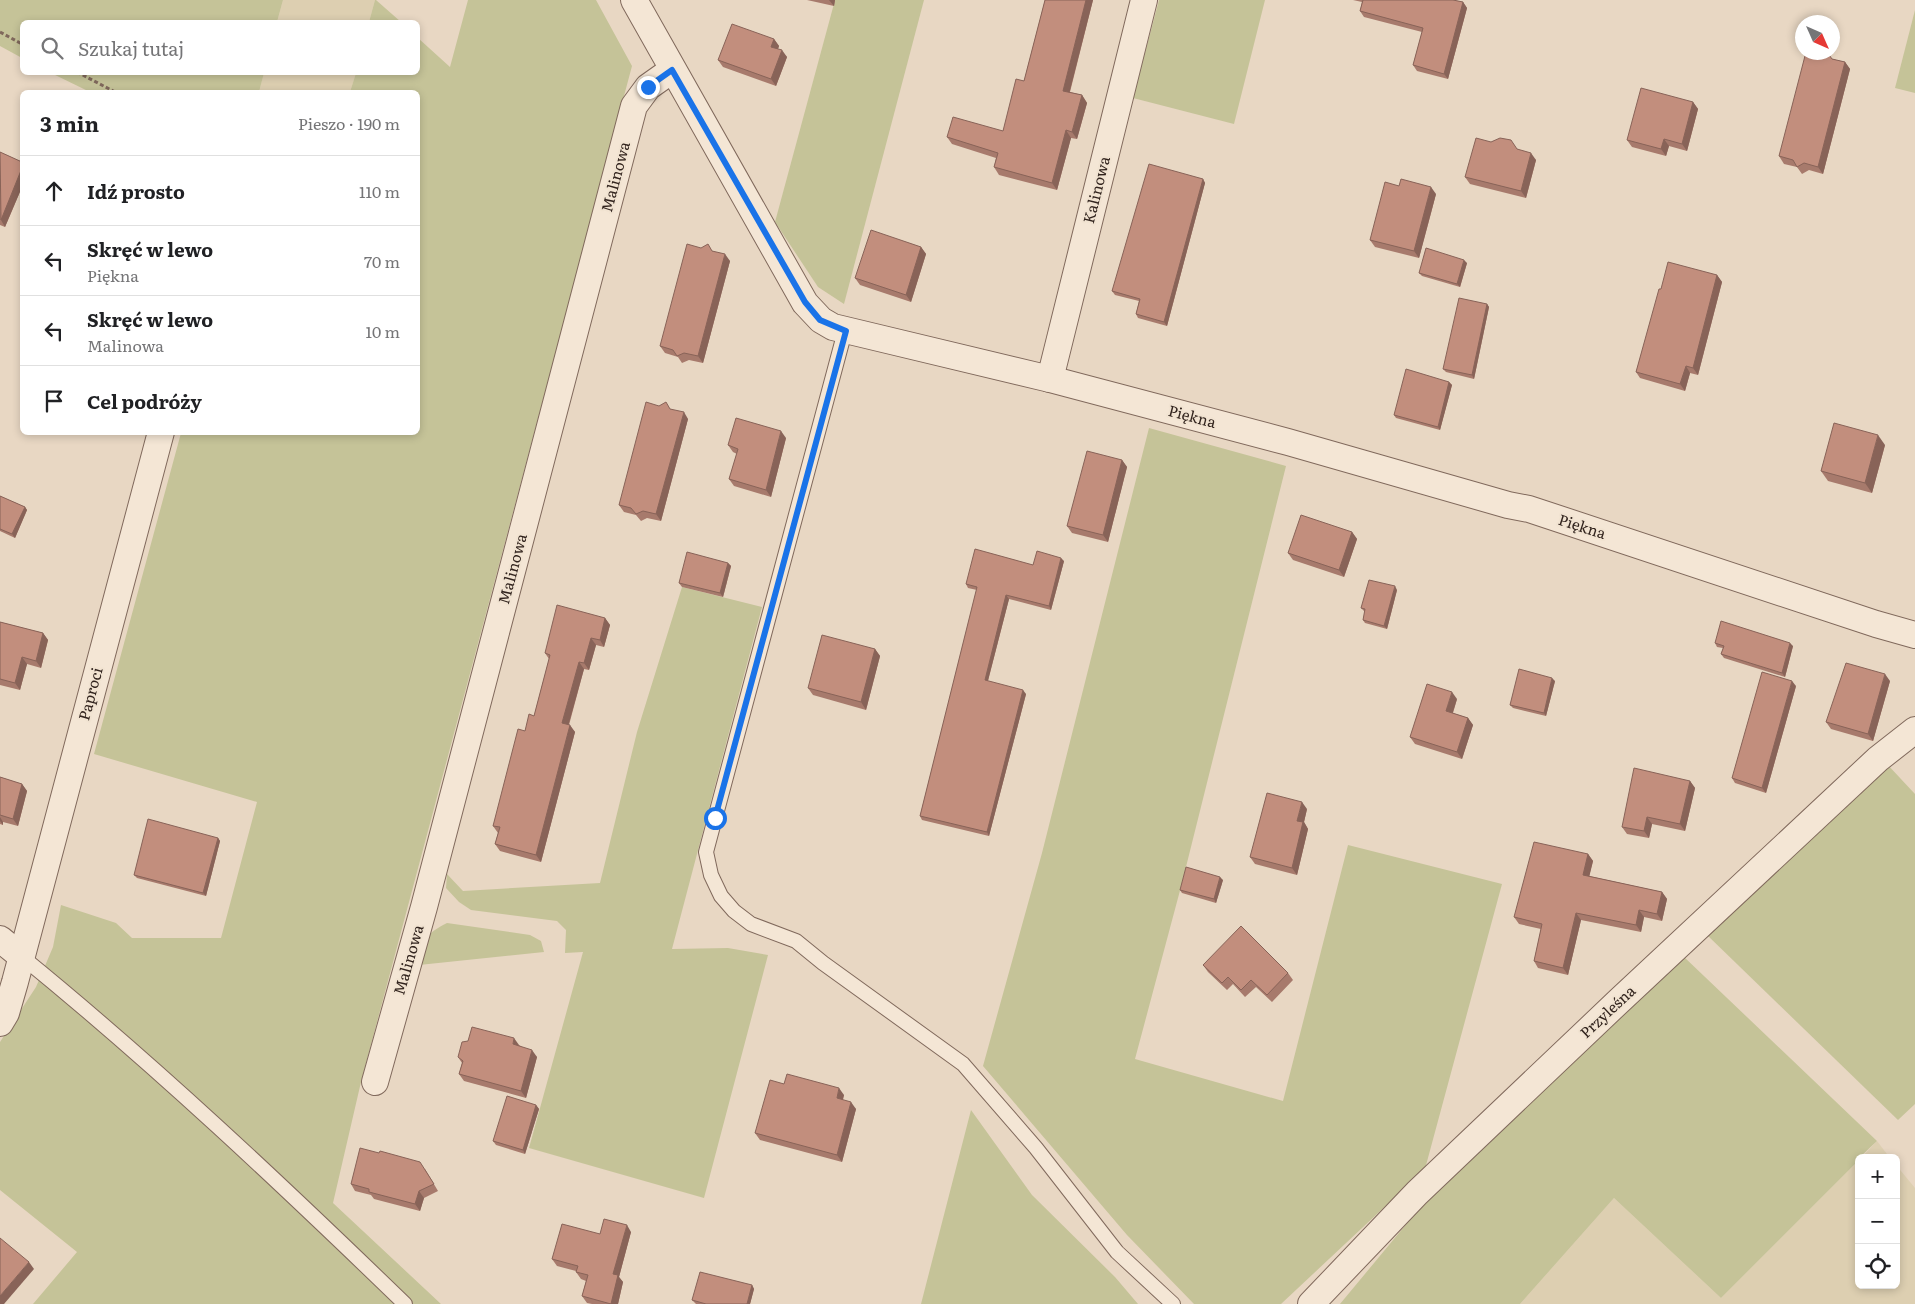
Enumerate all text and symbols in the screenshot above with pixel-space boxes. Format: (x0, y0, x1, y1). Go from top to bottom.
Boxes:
north arrow (1795, 15, 1840, 60)
search box (20, 20, 420, 75)
icon: search (38, 34, 66, 62)
text: Szukaj tutaj (78, 34, 184, 62)
route end (637, 76, 660, 99)
text: 3 min (40, 107, 99, 138)
text: Pieszo · 190 m (298, 111, 400, 135)
street label: Malinowa (594, 138, 635, 214)
street label: Kalinowa (1076, 153, 1115, 226)
icon: ahead (40, 177, 68, 205)
text: Idź prosto (87, 177, 185, 205)
text: 110 m (359, 179, 400, 203)
text: Skręć w lewo (87, 235, 213, 263)
icon: left (40, 247, 68, 275)
text: 70 m (364, 249, 400, 273)
text: Piękna (87, 263, 139, 287)
text: Skręć w lewo (87, 305, 213, 333)
icon: left (40, 317, 68, 345)
text: 10 m (366, 319, 400, 343)
text: Malinowa (87, 333, 164, 357)
icon: arrive (40, 387, 68, 415)
text: Cel podróży (87, 387, 202, 415)
street label: Piękna (1166, 398, 1220, 433)
street label: Piękna (1556, 507, 1610, 544)
street label: Malinowa (491, 530, 532, 606)
street label: Paproci (71, 664, 108, 723)
route start (704, 807, 727, 830)
street label: Malinowa (387, 921, 429, 997)
street label: Przyleśna (1574, 978, 1641, 1043)
map controls (1855, 1154, 1900, 1289)
button: + (1855, 1154, 1900, 1199)
button: − (1855, 1199, 1900, 1244)
button: locate (1855, 1244, 1900, 1289)

